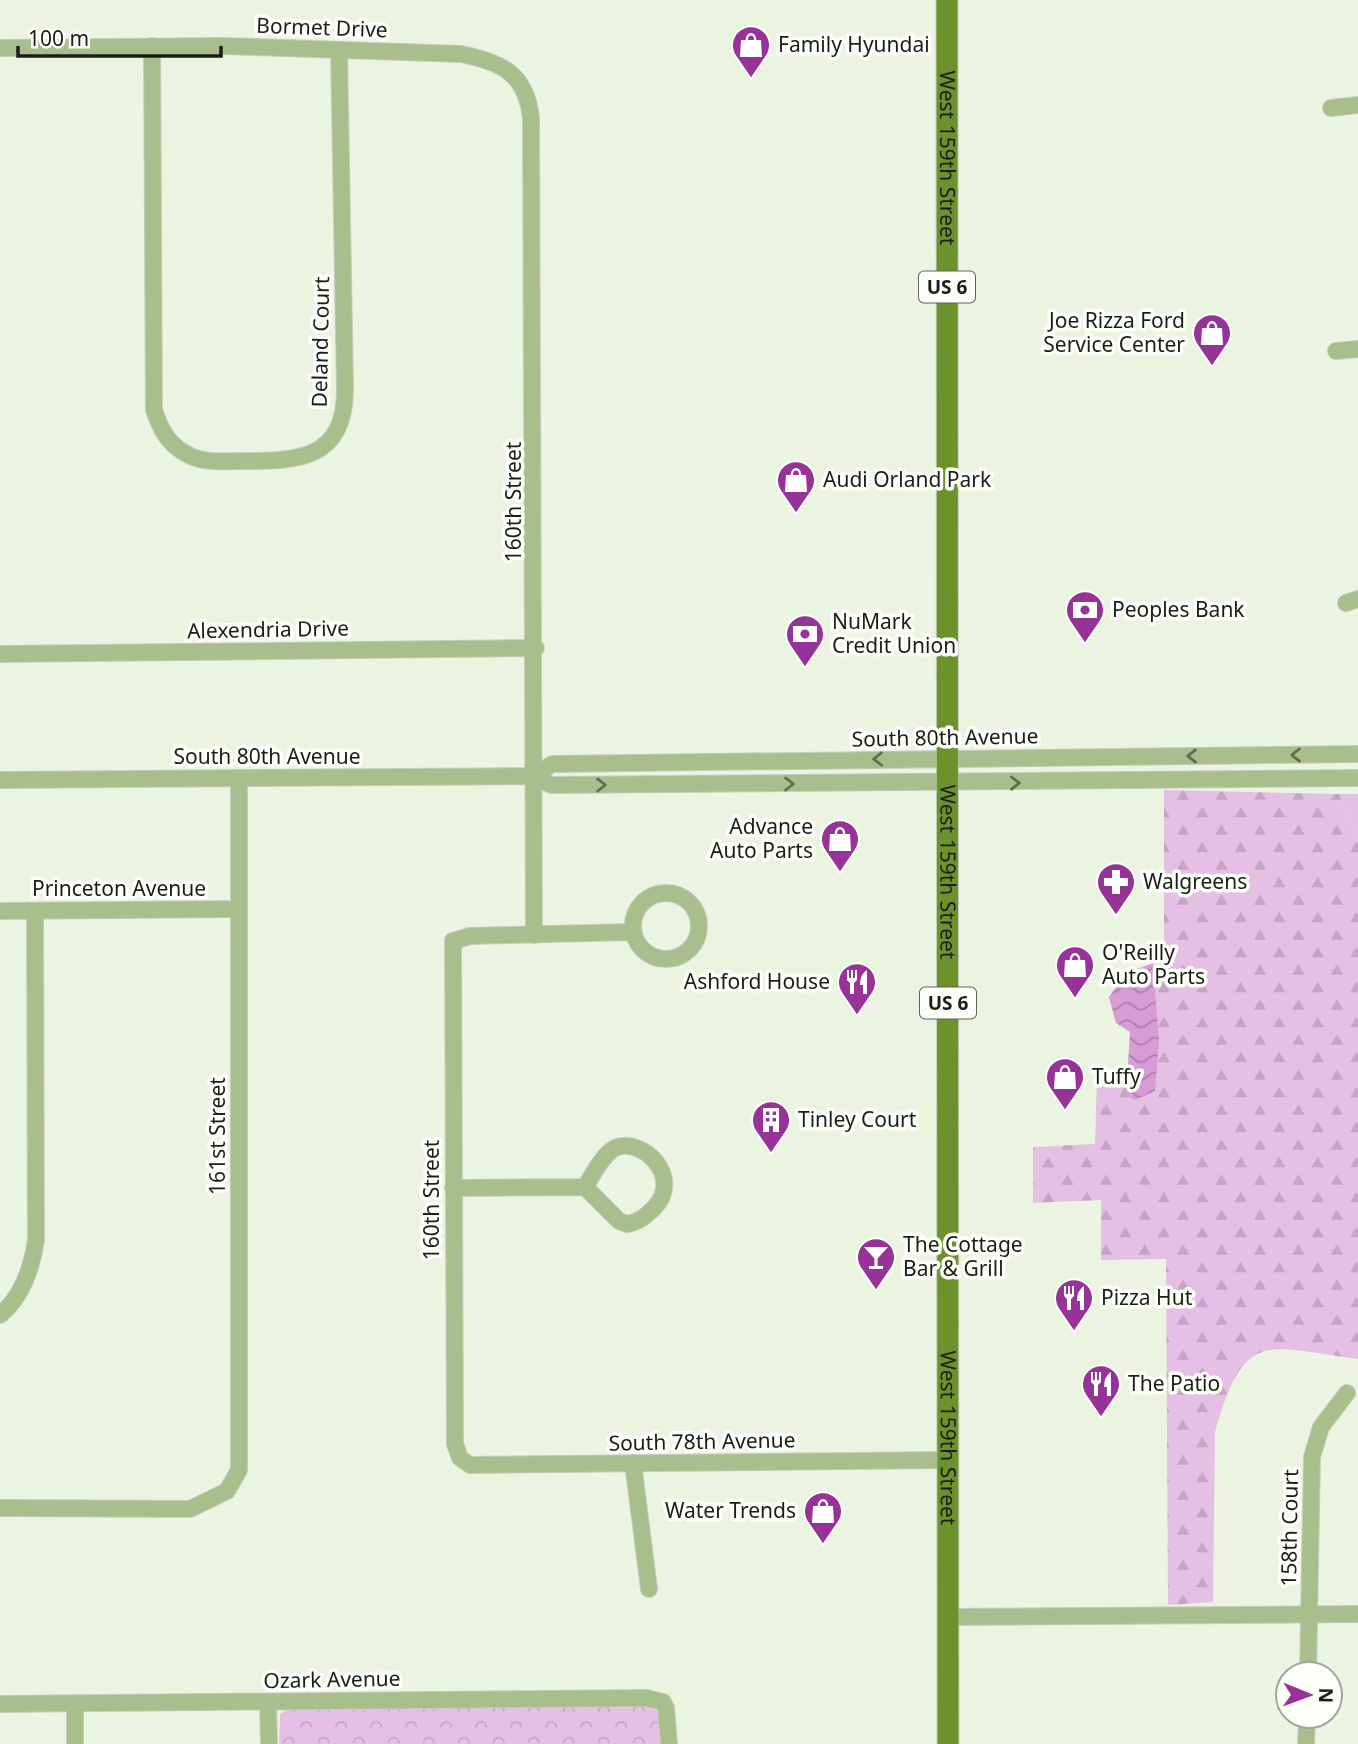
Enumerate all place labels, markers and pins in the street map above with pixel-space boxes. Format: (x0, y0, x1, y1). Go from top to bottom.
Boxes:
shop icon: Family Hyundai (730, 24, 772, 79)
place label: Family Hyundai (778, 30, 930, 58)
place label: Joe Rizza Ford Service Center (1043, 306, 1185, 358)
shop icon: Joe Rizza Ford Service Center (1191, 312, 1233, 367)
shop icon: Audi Orland Park (775, 459, 817, 514)
place label: Audi Orland Park (823, 465, 992, 493)
bank icon: Peoples Bank (1064, 589, 1106, 644)
place label: Peoples Bank (1112, 595, 1245, 623)
place label: NuMark Credit Union (832, 607, 956, 659)
bank icon: NuMark Credit Union (784, 613, 826, 668)
place label: Advance Auto Parts (710, 812, 813, 864)
shop icon: Advance Auto Parts (819, 818, 861, 873)
pharmacy icon: Walgreens (1095, 861, 1137, 916)
place label: Walgreens (1143, 867, 1247, 895)
place label: O'Reilly Auto Parts (1102, 938, 1205, 990)
shop icon: O'Reilly Auto Parts (1054, 944, 1096, 999)
restaurant icon: Ashford House (836, 961, 878, 1016)
place label: Ashford House (684, 967, 830, 995)
shop icon: Tuffy (1044, 1056, 1086, 1111)
place label: Tuffy (1092, 1062, 1141, 1090)
building icon: Tinley Court (750, 1099, 792, 1154)
place label: Tinley Court (798, 1105, 917, 1133)
place label: The Cottage Bar & Grill (903, 1230, 1023, 1282)
bar icon: The Cottage Bar & Grill (855, 1236, 897, 1291)
restaurant icon: Pizza Hut (1053, 1277, 1095, 1332)
place label: Pizza Hut (1101, 1283, 1193, 1311)
restaurant icon: The Patio (1080, 1363, 1122, 1418)
place label: The Patio (1128, 1369, 1220, 1397)
shop icon: Water Trends (802, 1490, 844, 1545)
place label: Water Trends (665, 1496, 796, 1524)

